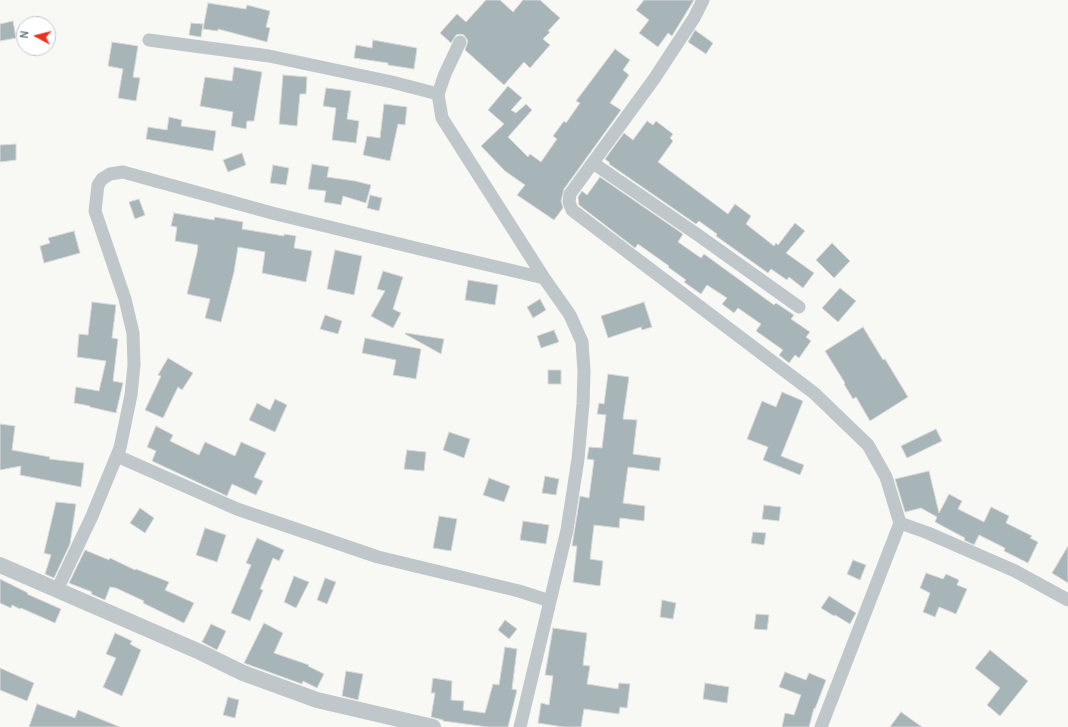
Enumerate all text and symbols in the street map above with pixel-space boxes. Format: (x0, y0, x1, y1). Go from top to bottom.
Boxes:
north arrow (16, 16, 56, 56)
text: N (18, 30, 32, 39)

